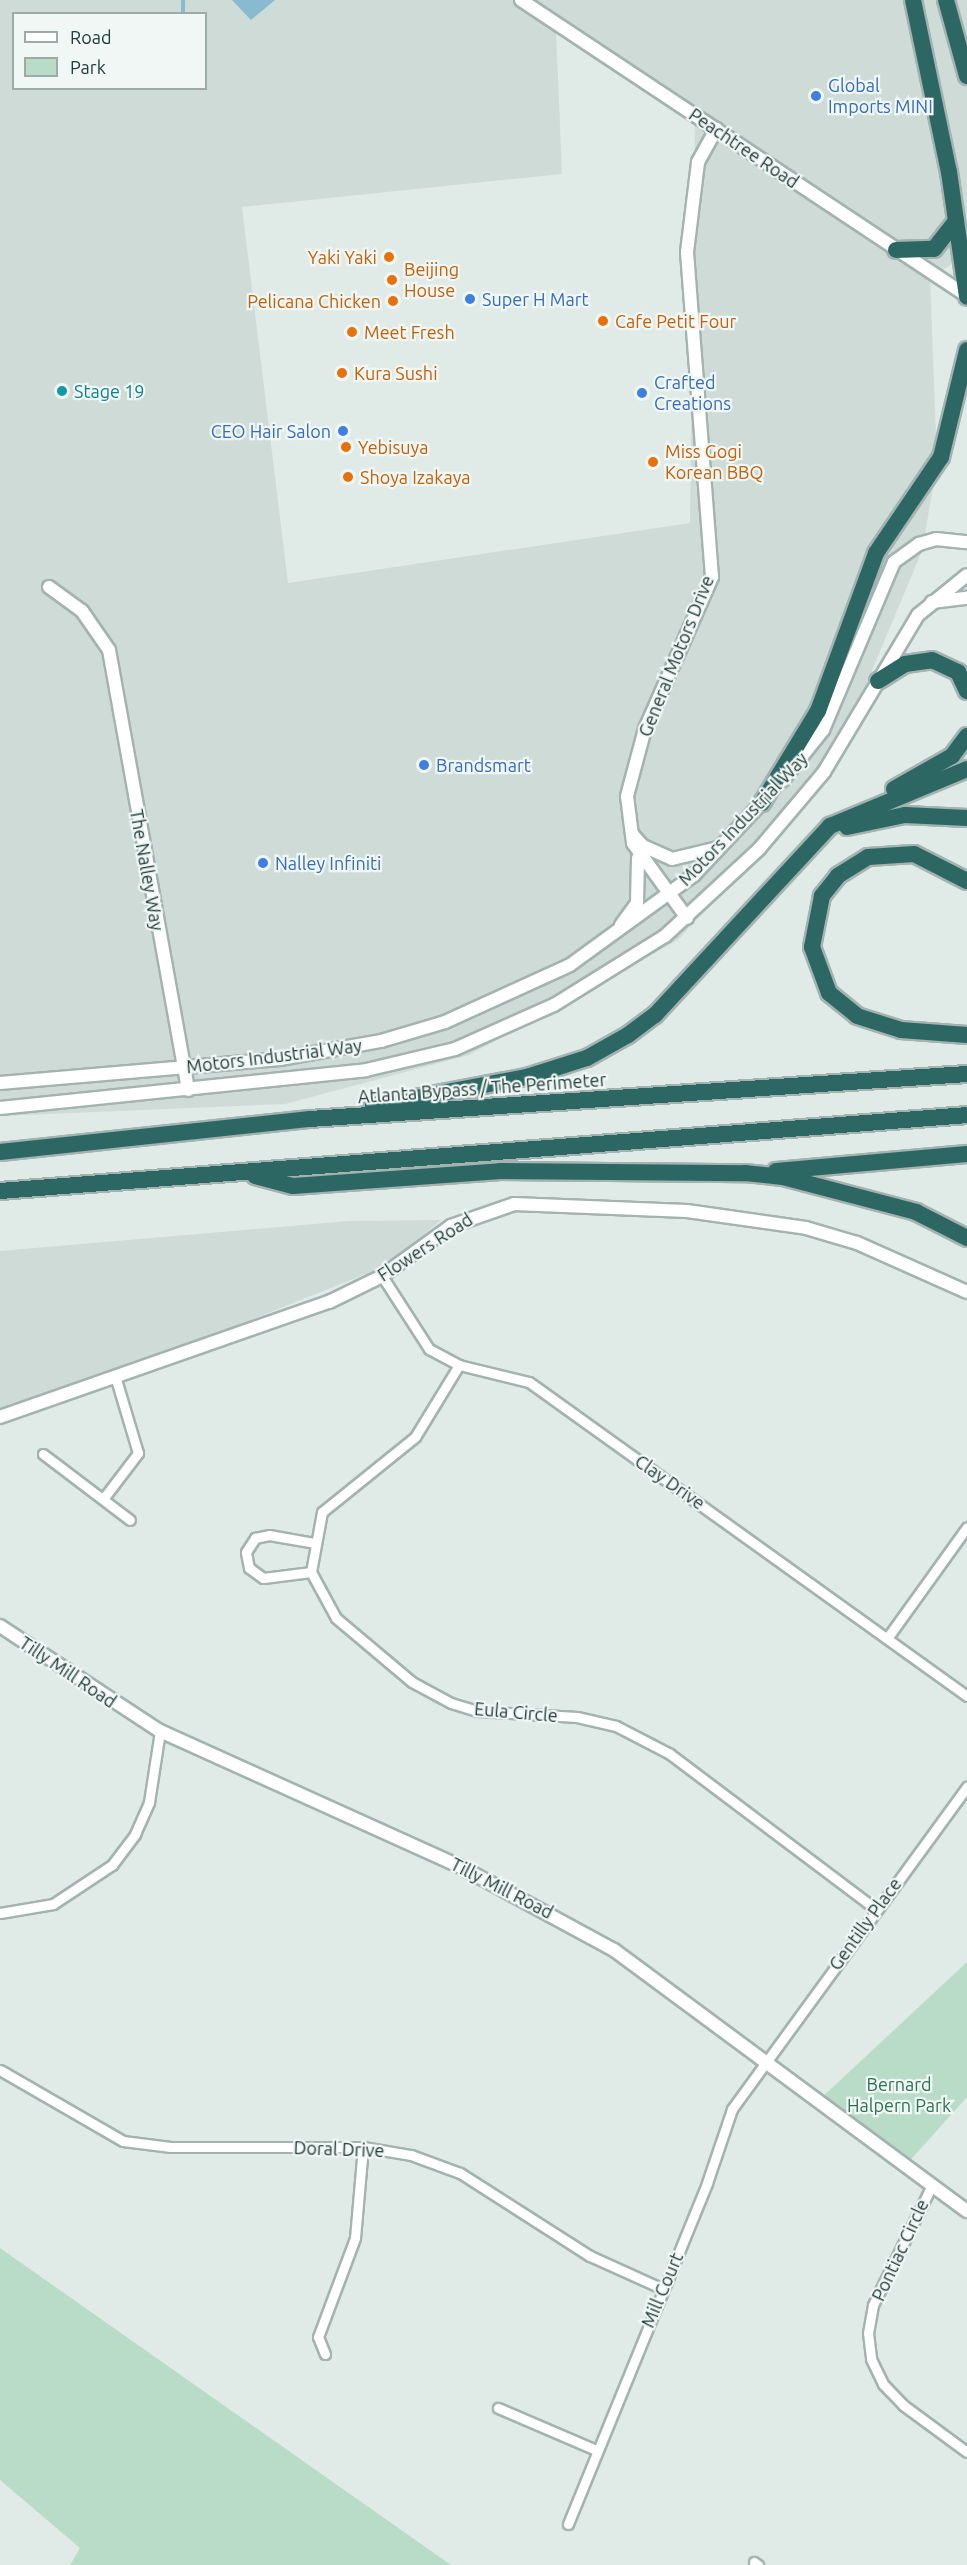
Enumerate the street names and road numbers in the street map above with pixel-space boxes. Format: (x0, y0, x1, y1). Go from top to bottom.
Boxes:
street label: Peachtree Road (685, 103, 803, 193)
street label: General Motors Drive (634, 572, 718, 740)
street label: Motors Industrial Way (674, 748, 812, 890)
street label: The Nalley Way (126, 808, 168, 932)
street label: Motors Industrial Way (185, 1035, 363, 1077)
street label: Atlanta Bypass / The Perimeter (357, 1069, 607, 1107)
street label: Flowers Road (373, 1208, 477, 1286)
street label: Clay Drive (631, 1450, 709, 1514)
street label: Tilly Mill Road (16, 1632, 120, 1712)
street label: Eula Circle (473, 1698, 559, 1726)
street label: Tilly Mill Road (447, 1853, 557, 1923)
street label: Gentilly Place (824, 1874, 906, 1974)
street label: Doral Drive (293, 2137, 385, 2161)
street label: Pontiac Circle (867, 2196, 933, 2304)
street label: Mill Court (637, 2249, 687, 2331)

